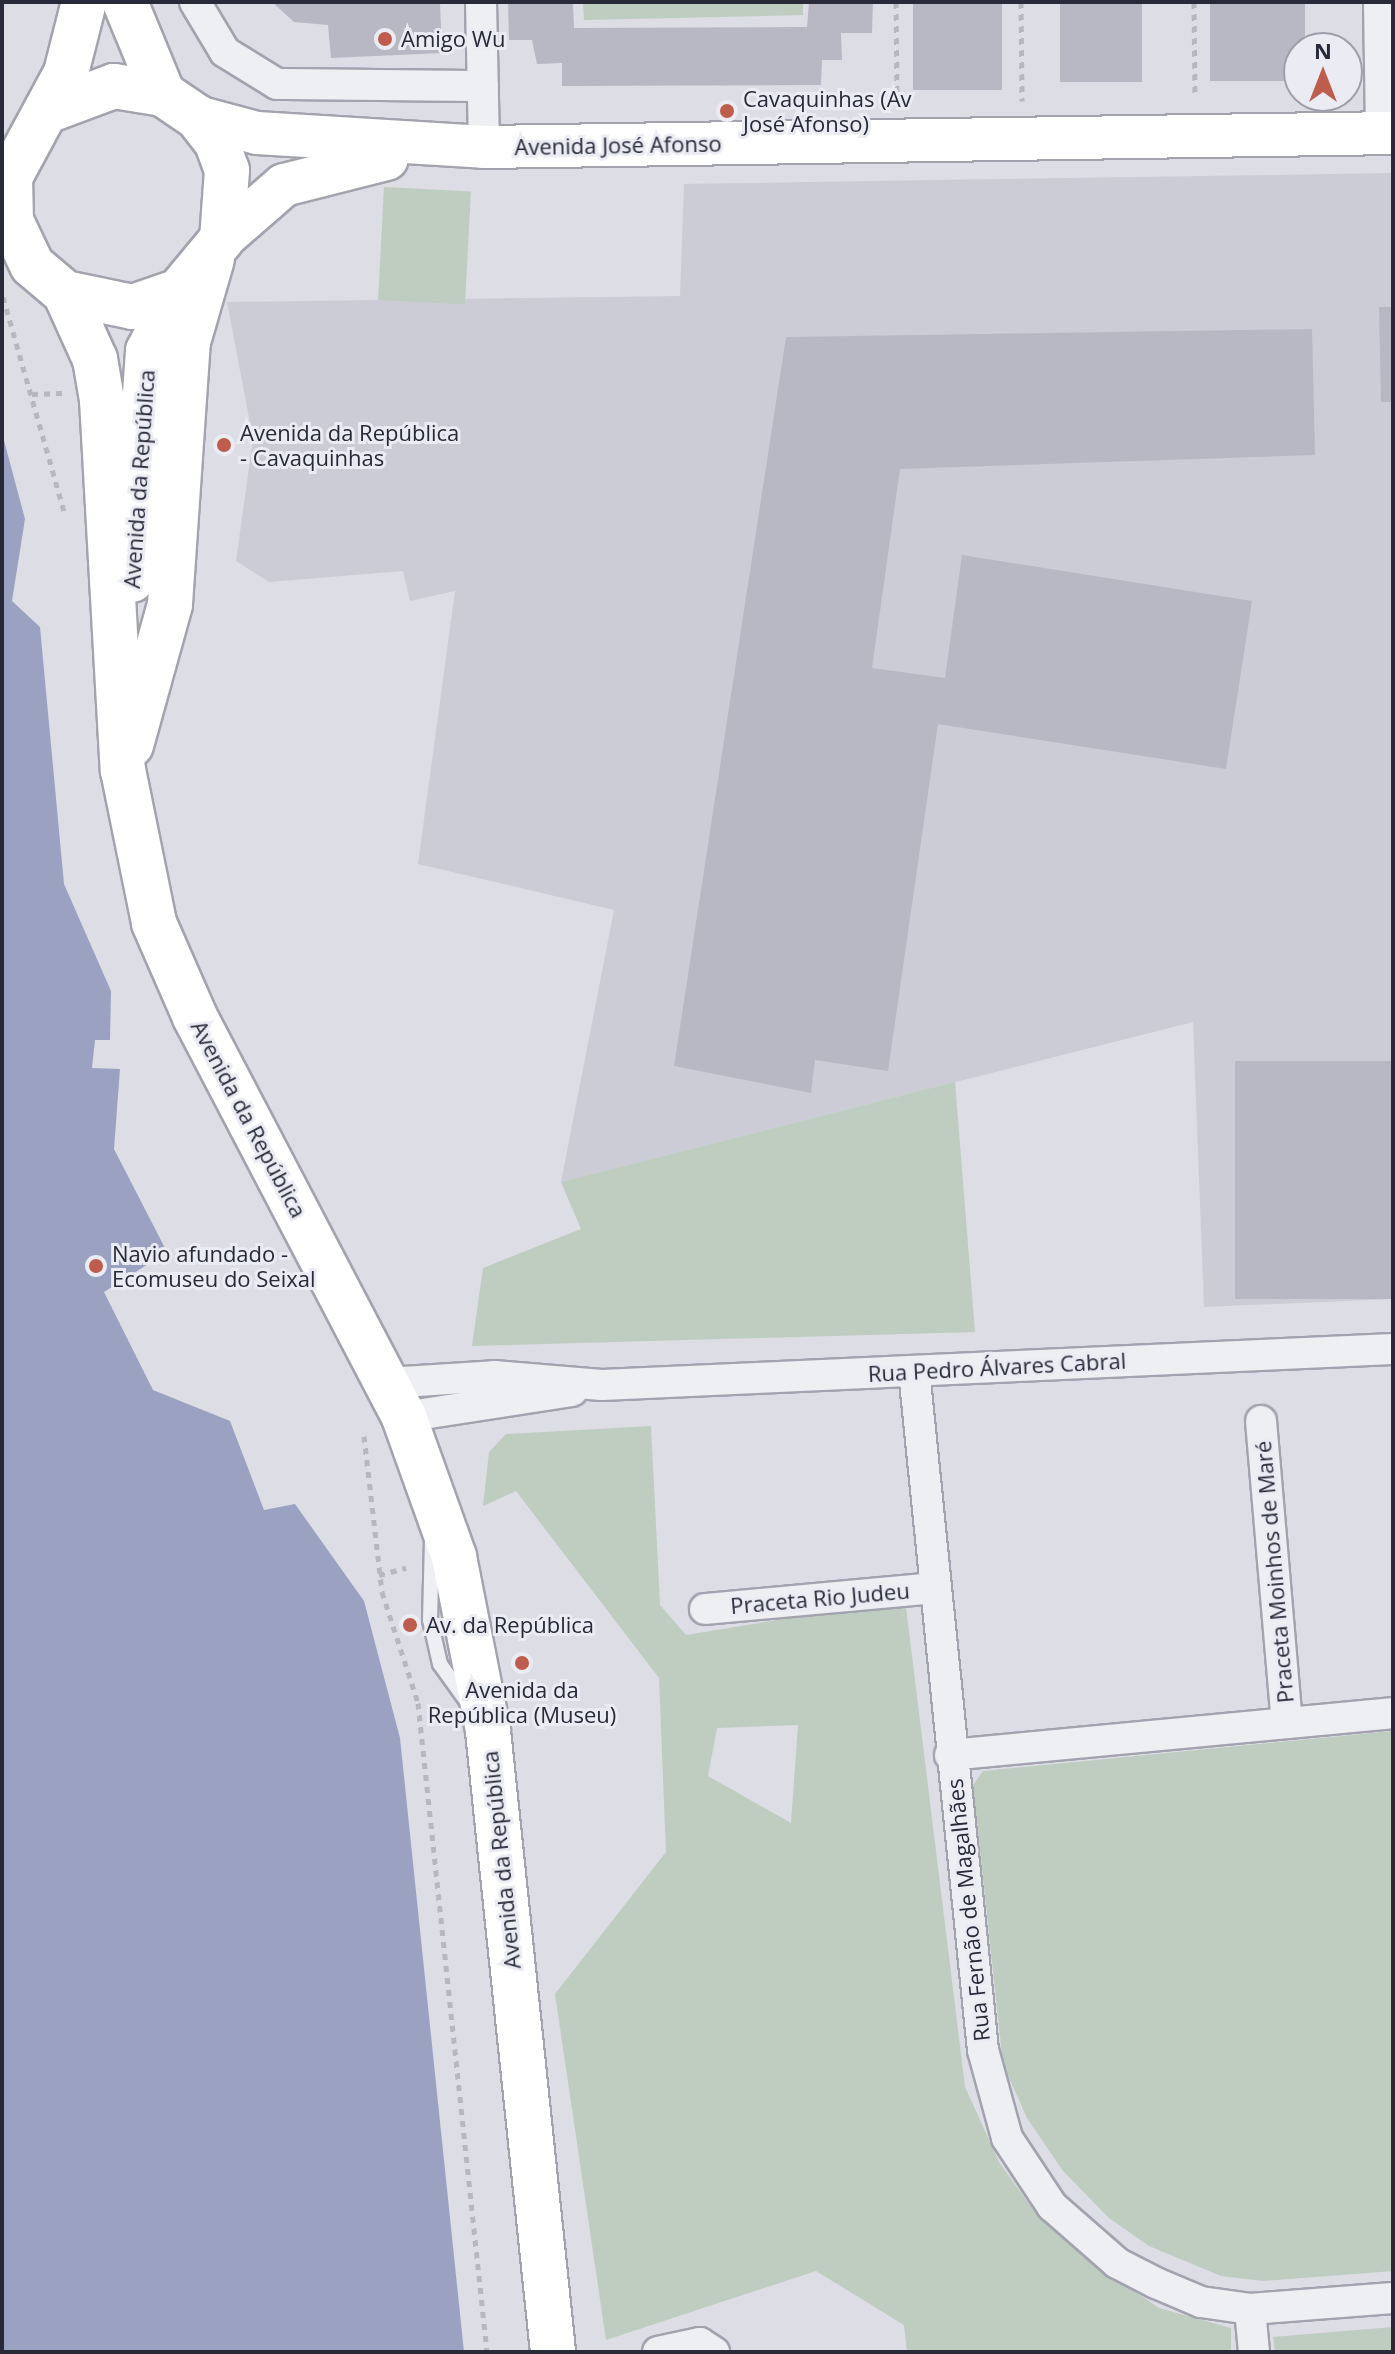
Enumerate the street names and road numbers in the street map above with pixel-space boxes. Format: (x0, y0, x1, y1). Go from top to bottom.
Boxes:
street label: Avenida José Afonso (514, 130, 722, 160)
street label: Avenida da República (118, 369, 160, 589)
street label: Avenida da República (186, 1016, 312, 1222)
street label: Rua Pedro Álvares Cabral (867, 1347, 1127, 1387)
street label: Praceta Moinhos de Maré (1249, 1440, 1299, 1704)
street label: Praceta Rio Judeu (729, 1577, 911, 1619)
street label: Avenida da República (476, 1750, 526, 1970)
street label: Rua Fernão de Magalhães (941, 1777, 995, 2043)

